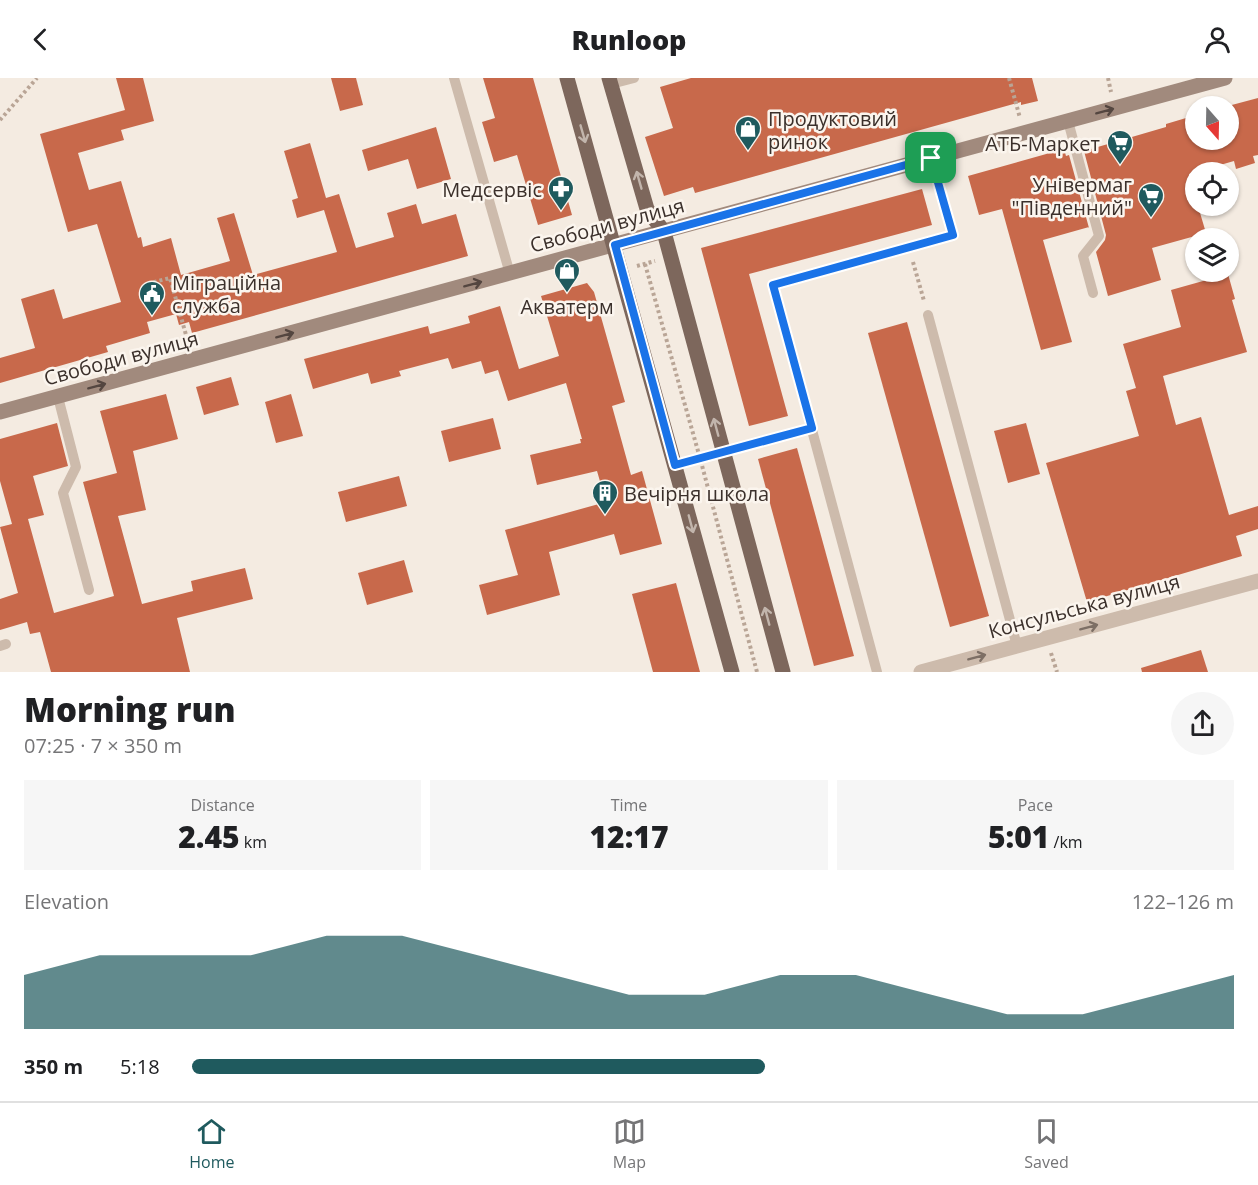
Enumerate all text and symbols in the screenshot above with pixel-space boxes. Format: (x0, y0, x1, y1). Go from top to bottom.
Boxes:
text: Runloop (572, 21, 686, 58)
icon: back (24, 23, 57, 56)
icon: person (1201, 23, 1234, 56)
north arrow (1185, 96, 1239, 150)
map controls (1185, 96, 1239, 282)
place label: Продуктовий ринок (768, 105, 897, 155)
one-way arrow (1095, 105, 1114, 116)
shop icon: Продуктовий ринок (733, 114, 763, 152)
one-way arrow (578, 124, 589, 143)
supermarket icon: АТБ-Маркет (1105, 128, 1135, 166)
place label: АТБ-Маркет (985, 130, 1100, 157)
pin (905, 132, 956, 183)
icon: arrive (914, 141, 947, 174)
button: locate (1185, 162, 1239, 216)
one-way arrow (632, 171, 644, 190)
place label: Універмаг "Південний" (1012, 171, 1132, 221)
pharmacy icon: Медсервіс (546, 174, 576, 212)
place label: Медсервіс (442, 176, 542, 203)
supermarket icon: Універмаг "Південний" (1136, 181, 1166, 219)
street label: Свободи вулиця (527, 191, 687, 259)
button: layers (1185, 228, 1239, 282)
shop icon: Акватерм (552, 256, 582, 294)
place label: Міграційна служба (172, 269, 281, 319)
one-way arrow (463, 278, 482, 289)
public building icon: Міграційна служба (137, 279, 167, 317)
place label: Акватерм (520, 293, 614, 320)
street label: Свободи вулиця (41, 324, 201, 392)
one-way arrow (275, 329, 294, 340)
one-way arrow (87, 380, 106, 392)
one-way arrow (710, 418, 722, 437)
building icon: Вечірня школа (590, 478, 620, 516)
place label: Вечірня школа (624, 480, 769, 507)
one-way arrow (686, 515, 697, 534)
street label: Консульська вулиця (985, 567, 1183, 645)
one-way arrow (761, 606, 773, 625)
one-way arrow (1079, 620, 1098, 632)
one-way arrow (967, 651, 986, 662)
text: Morning run (24, 687, 236, 732)
button: share (1171, 692, 1234, 755)
text: 07:25 · 7 × 350 m (24, 732, 182, 759)
text: Distance (191, 794, 255, 816)
text: Time (611, 794, 647, 816)
text: Pace (1018, 794, 1053, 816)
text: 2.45 (178, 816, 240, 857)
text: 12:17 (590, 816, 668, 857)
text: 5:01 (988, 816, 1049, 857)
text: km (240, 831, 267, 853)
text: /km (1049, 831, 1083, 853)
text: Elevation (24, 888, 109, 915)
text: 122–126 m (1132, 888, 1234, 915)
text: 350 m (24, 1053, 83, 1080)
text: 5:18 (120, 1053, 160, 1080)
tab: Home (189, 1115, 234, 1173)
tab: Map (613, 1115, 646, 1173)
tab: Saved (1024, 1115, 1069, 1173)

